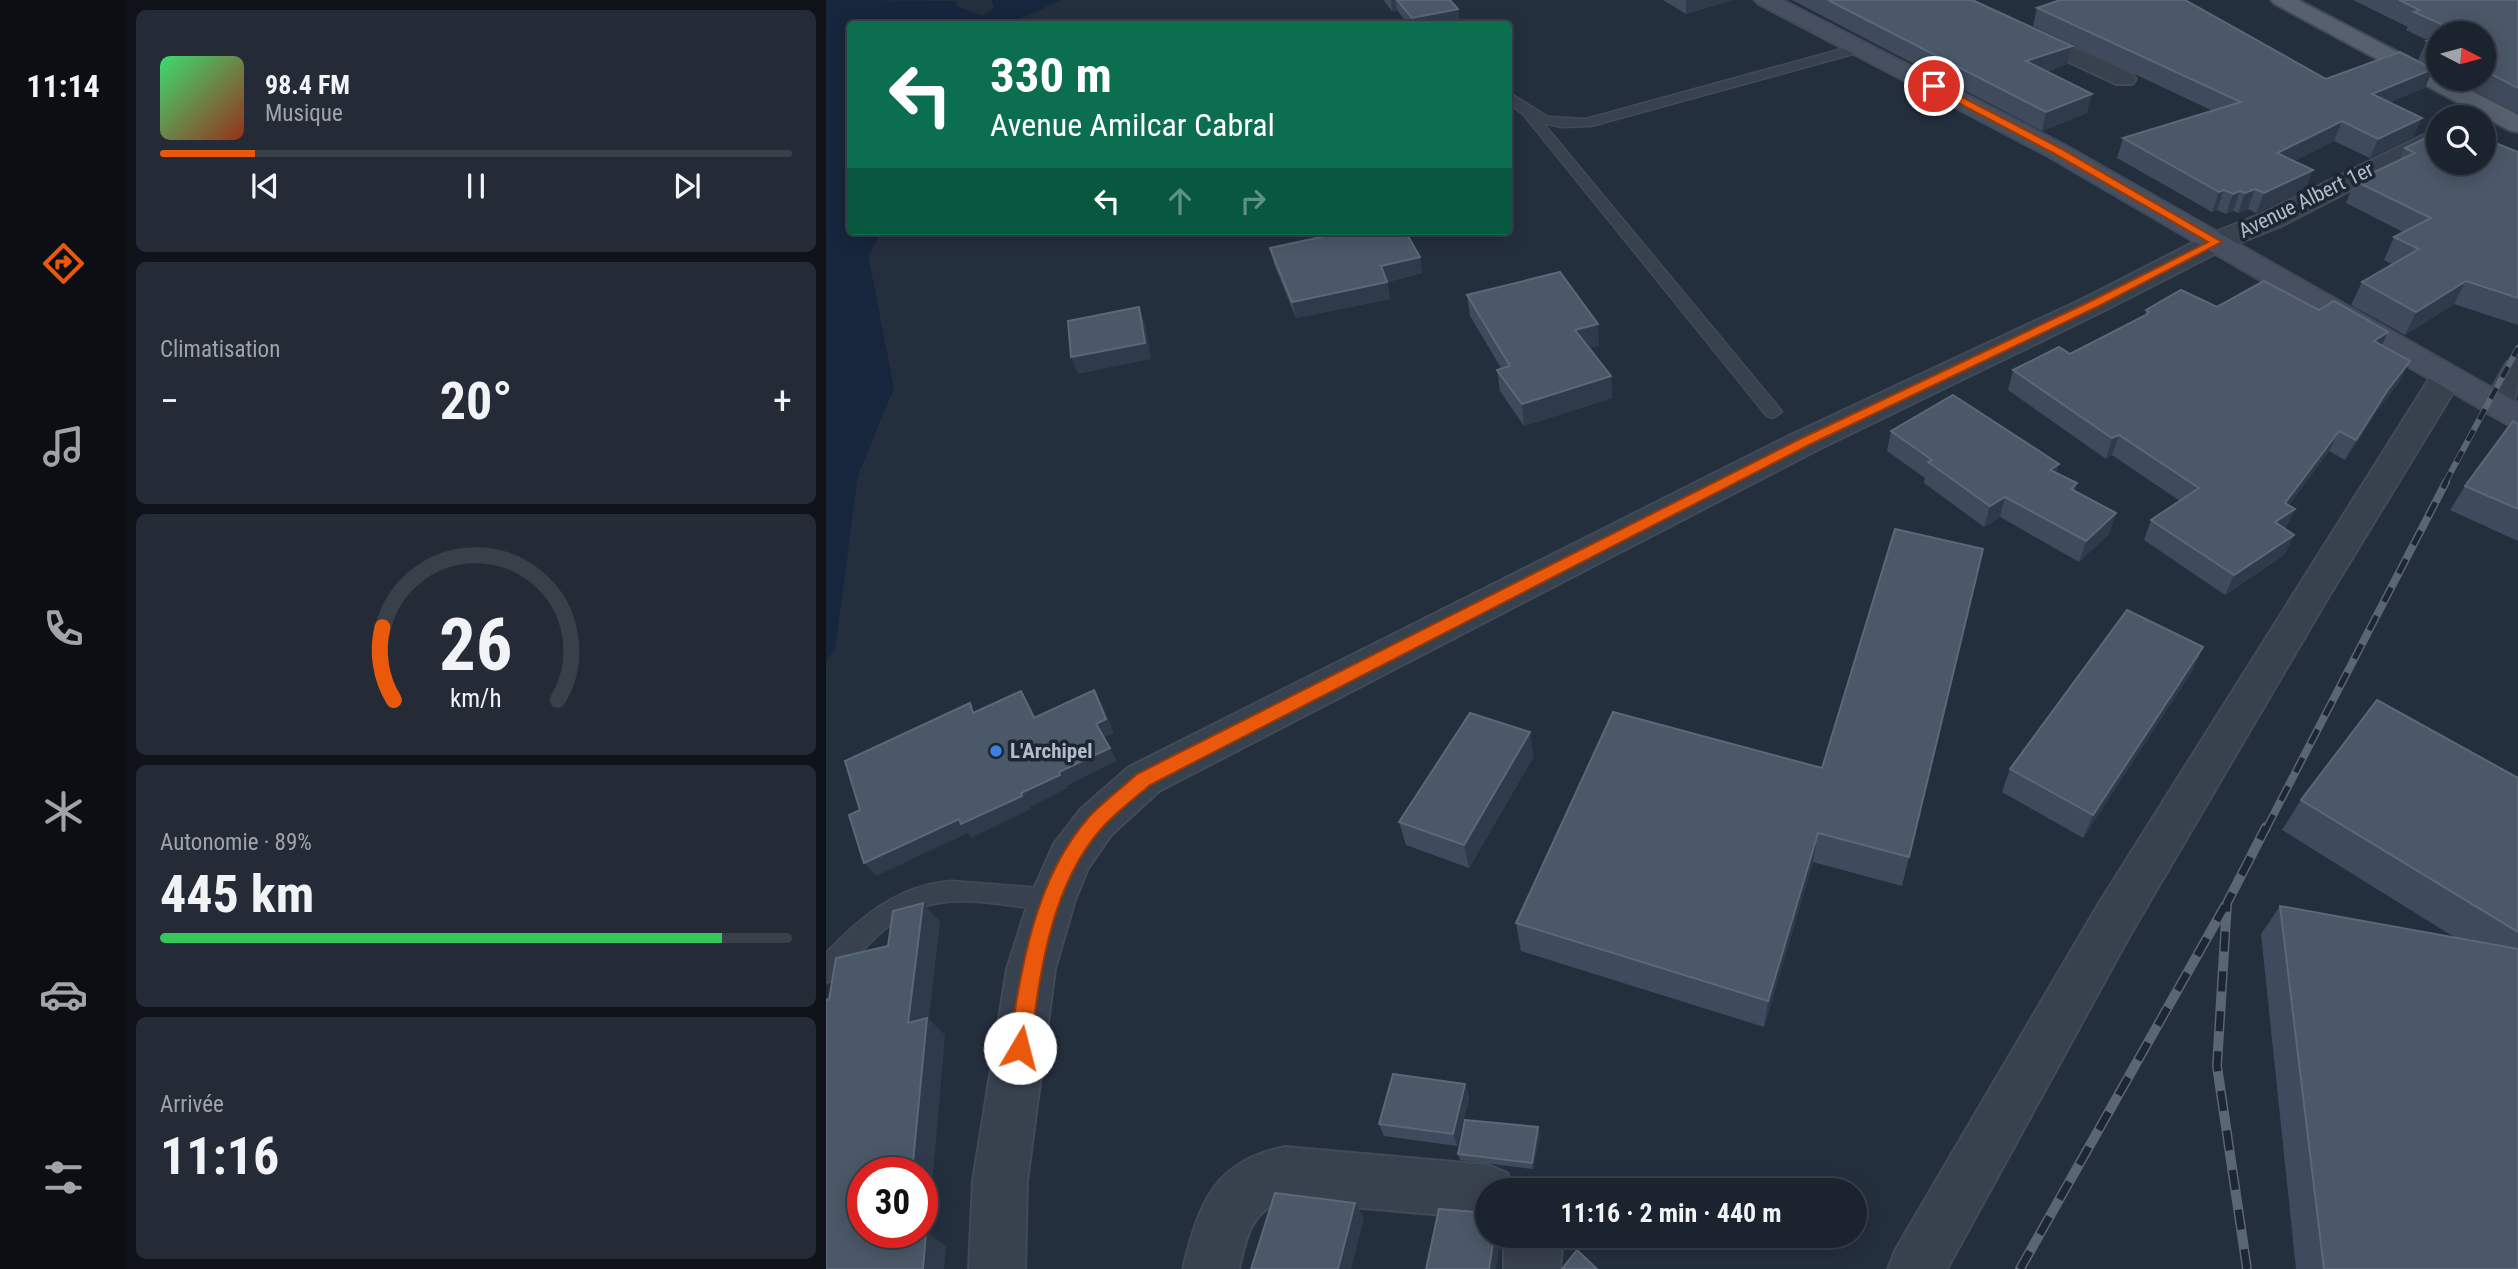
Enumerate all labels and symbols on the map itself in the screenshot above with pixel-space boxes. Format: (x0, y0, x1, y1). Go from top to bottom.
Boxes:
north arrow (2426, 21, 2496, 91)
pin (1904, 56, 1964, 116)
street label: Avenue Albert 1er (2235, 157, 2377, 243)
place label: L'Archipel (1010, 739, 1093, 763)
marker: L'Archipel (988, 743, 1004, 759)
position arrow (983, 1011, 1057, 1085)
speed limit sign: 30 (847, 1157, 938, 1248)

